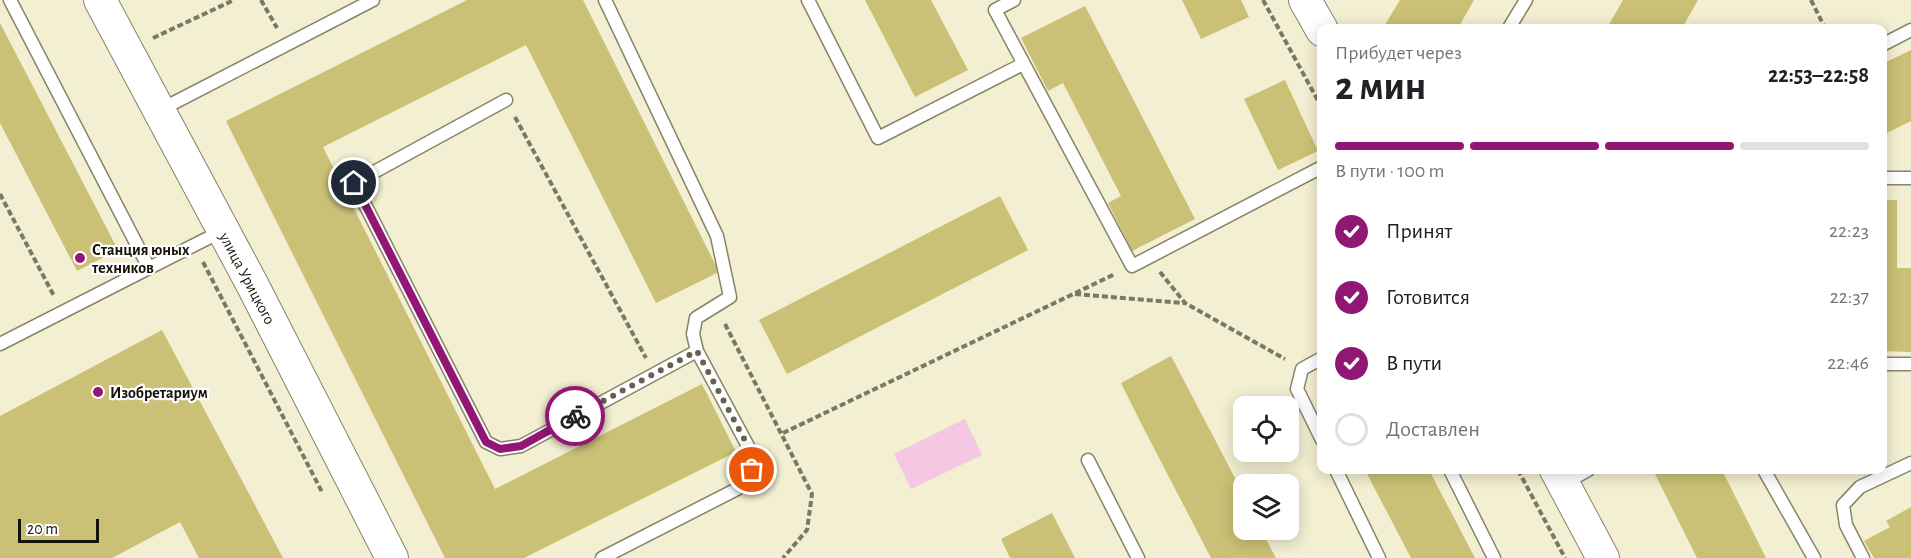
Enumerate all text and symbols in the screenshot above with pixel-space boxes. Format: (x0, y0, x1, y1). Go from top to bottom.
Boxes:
text: Прибудет через (1335, 43, 1462, 63)
text: 22:53–22:58 (1768, 64, 1869, 86)
text: 2 мин (1335, 68, 1426, 107)
pin (328, 157, 379, 208)
text: В пути · 100 m (1335, 161, 1445, 181)
icon: home (337, 166, 370, 199)
icon: check (1335, 215, 1368, 248)
text: Принят (1386, 220, 1452, 242)
text: 22:23 (1829, 221, 1869, 241)
street label: улица Урицкого (215, 229, 278, 328)
place label: Станция юных техников (91, 242, 190, 276)
marker: Станция юных техников (73, 251, 87, 265)
icon: check (1335, 281, 1368, 314)
text: Готовится (1386, 286, 1470, 308)
text: 22:37 (1830, 287, 1869, 307)
icon: check (1335, 347, 1368, 380)
text: В пути (1386, 352, 1442, 374)
text: 22:46 (1827, 353, 1869, 373)
marker: Изобретариум (91, 385, 105, 399)
place label: Изобретариум (110, 385, 208, 402)
courier (545, 386, 605, 446)
map controls (1233, 396, 1299, 540)
button: locate (1233, 396, 1299, 462)
icon: bike (559, 400, 592, 433)
text: Доставлен (1386, 418, 1480, 440)
pin (726, 444, 777, 495)
icon: bag (735, 453, 768, 486)
button: layers (1233, 474, 1299, 540)
scale bar (18, 516, 99, 544)
text: 20 m (27, 521, 58, 537)

